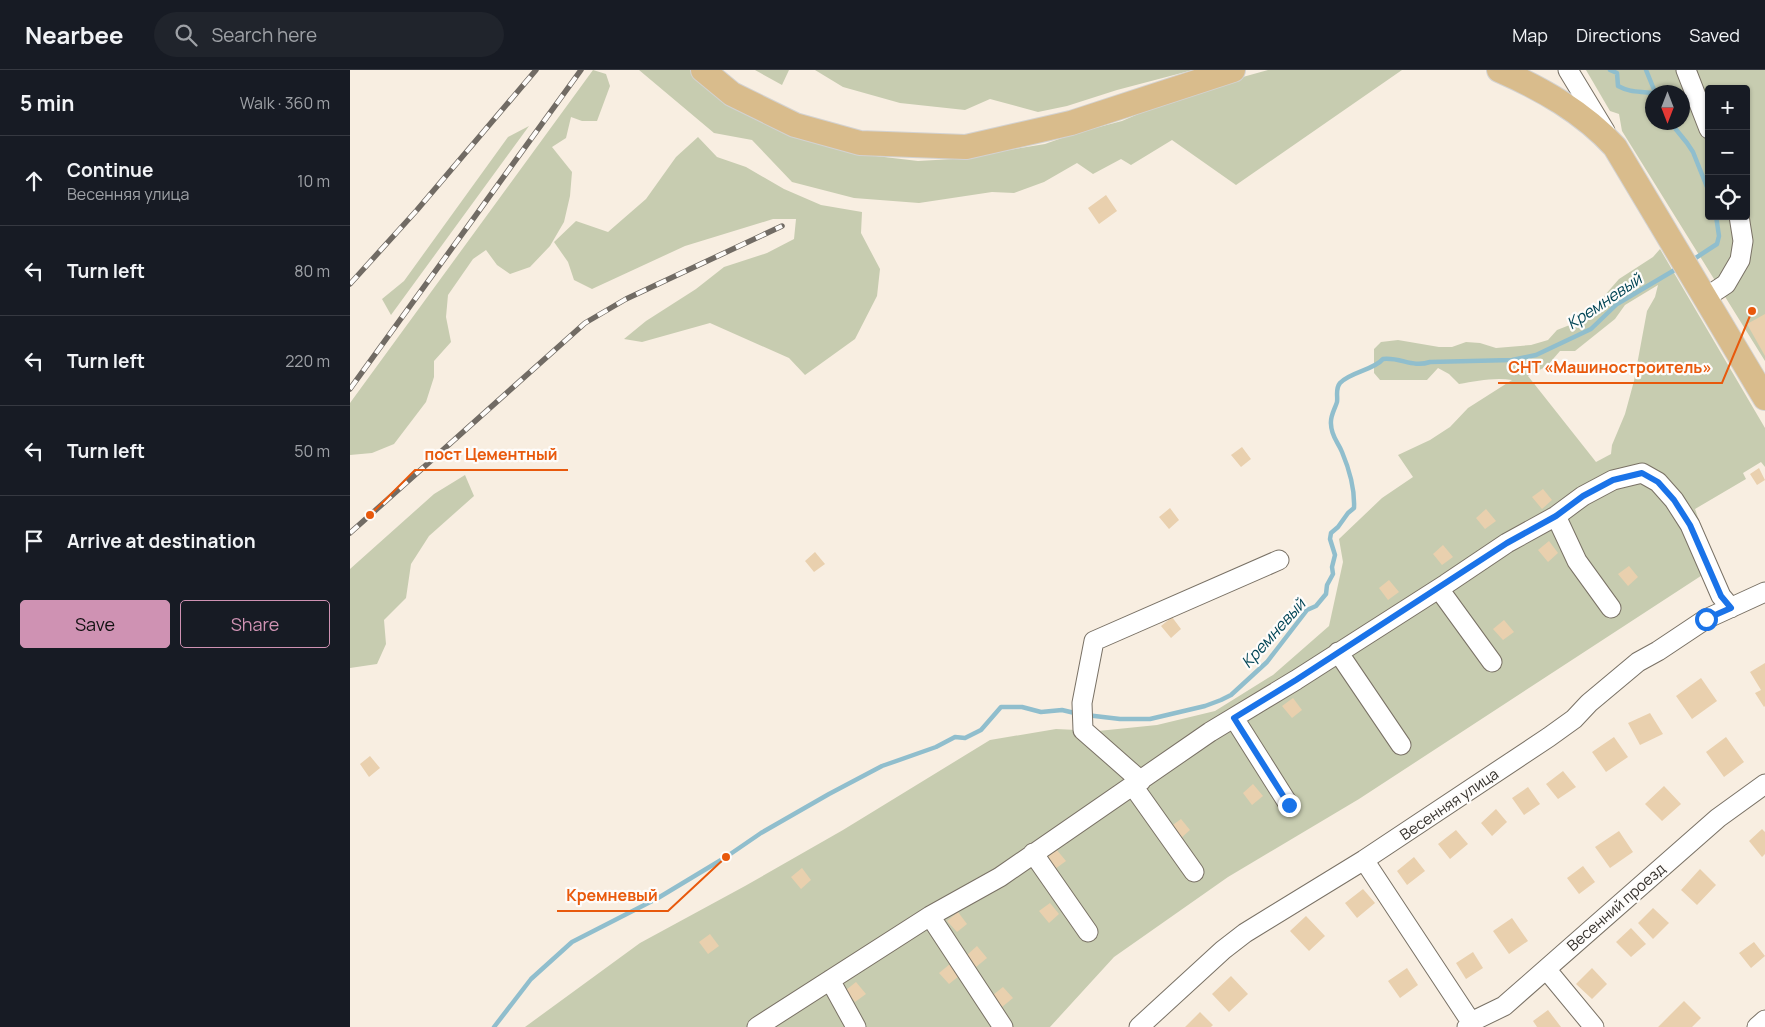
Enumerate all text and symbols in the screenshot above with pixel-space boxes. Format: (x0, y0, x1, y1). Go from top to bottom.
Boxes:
search box (154, 12, 504, 57)
text: Nearbee (25, 18, 124, 51)
icon: search (172, 21, 200, 49)
text: Search here (212, 22, 317, 48)
text: Map (1512, 23, 1548, 47)
text: Directions (1576, 23, 1661, 47)
text: Saved (1689, 23, 1740, 47)
north arrow (1645, 85, 1690, 130)
map controls (1705, 85, 1750, 220)
button: + (1705, 85, 1750, 130)
text: 5 min (20, 89, 74, 117)
text: Walk · 360 m (240, 92, 330, 114)
button: − (1705, 130, 1750, 175)
text: Continue (67, 157, 153, 183)
icon: ahead (20, 167, 48, 195)
text: 10 m (297, 170, 330, 192)
button: locate (1705, 175, 1750, 220)
text: Весенняя улица (67, 183, 189, 205)
icon: left (20, 257, 48, 285)
text: Turn left (67, 258, 145, 284)
text: 80 m (294, 260, 330, 282)
water label: Кремневый (1562, 267, 1648, 334)
icon: left (20, 347, 48, 375)
text: Turn left (67, 348, 145, 374)
text: 220 m (285, 350, 330, 372)
callout: СНТ «Машиностроитель» (1498, 352, 1722, 383)
text: СНТ «Машиностроитель» (1508, 356, 1712, 378)
icon: left (20, 437, 48, 465)
text: Turn left (67, 438, 145, 464)
callout: пост Цементный (415, 439, 568, 470)
text: 50 m (294, 440, 330, 462)
text: пост Цементный (424, 443, 558, 465)
icon: arrive (20, 527, 48, 555)
text: Arrive at destination (67, 528, 256, 554)
water label: Кремневый (1236, 592, 1311, 672)
button: Save (20, 600, 170, 648)
button: Share (180, 600, 330, 648)
route start (1695, 608, 1718, 631)
street label: Весенняя улица (1396, 763, 1502, 845)
route end (1278, 794, 1301, 817)
street label: Весенний проезд (1562, 858, 1670, 956)
callout: Кремневый (557, 880, 668, 911)
text: Кремневый (566, 884, 658, 906)

